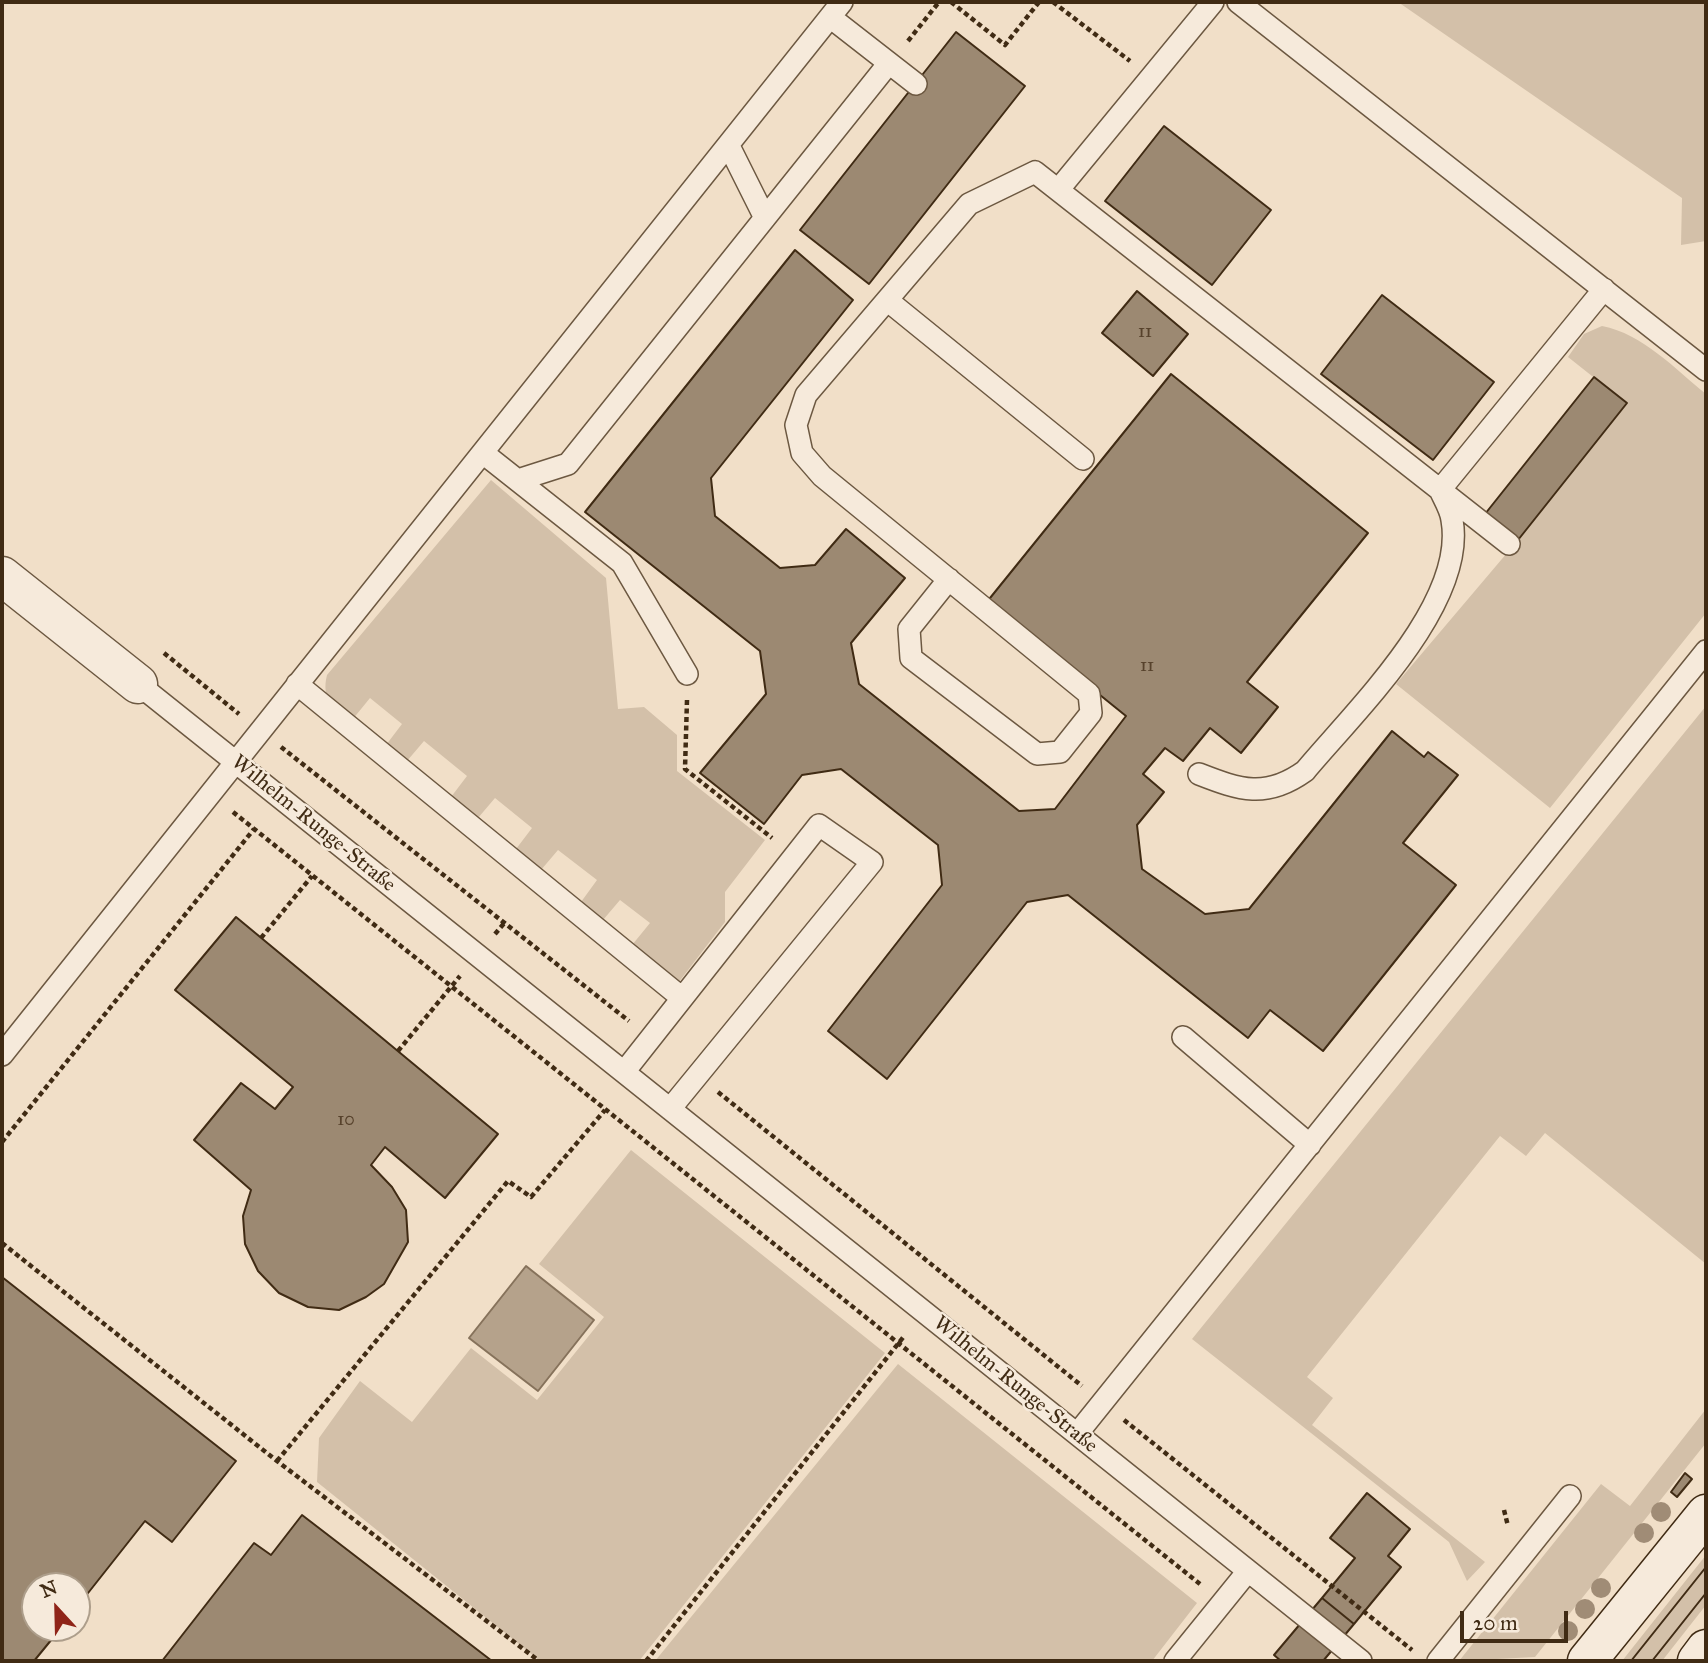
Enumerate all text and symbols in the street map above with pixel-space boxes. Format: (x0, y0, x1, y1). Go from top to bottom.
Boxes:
house number: 11 (1138, 322, 1152, 344)
house number: 11 (1140, 656, 1154, 678)
street label: Wilhelm-Runge-Straße (226, 750, 400, 898)
house number: 10 (337, 1110, 355, 1132)
street label: Wilhelm-Runge-Straße (928, 1311, 1102, 1459)
north arrow (21, 1572, 91, 1642)
text: N (37, 1575, 60, 1603)
scale bar (1463, 1596, 1572, 1640)
text: 20 m (1473, 1610, 1518, 1636)

